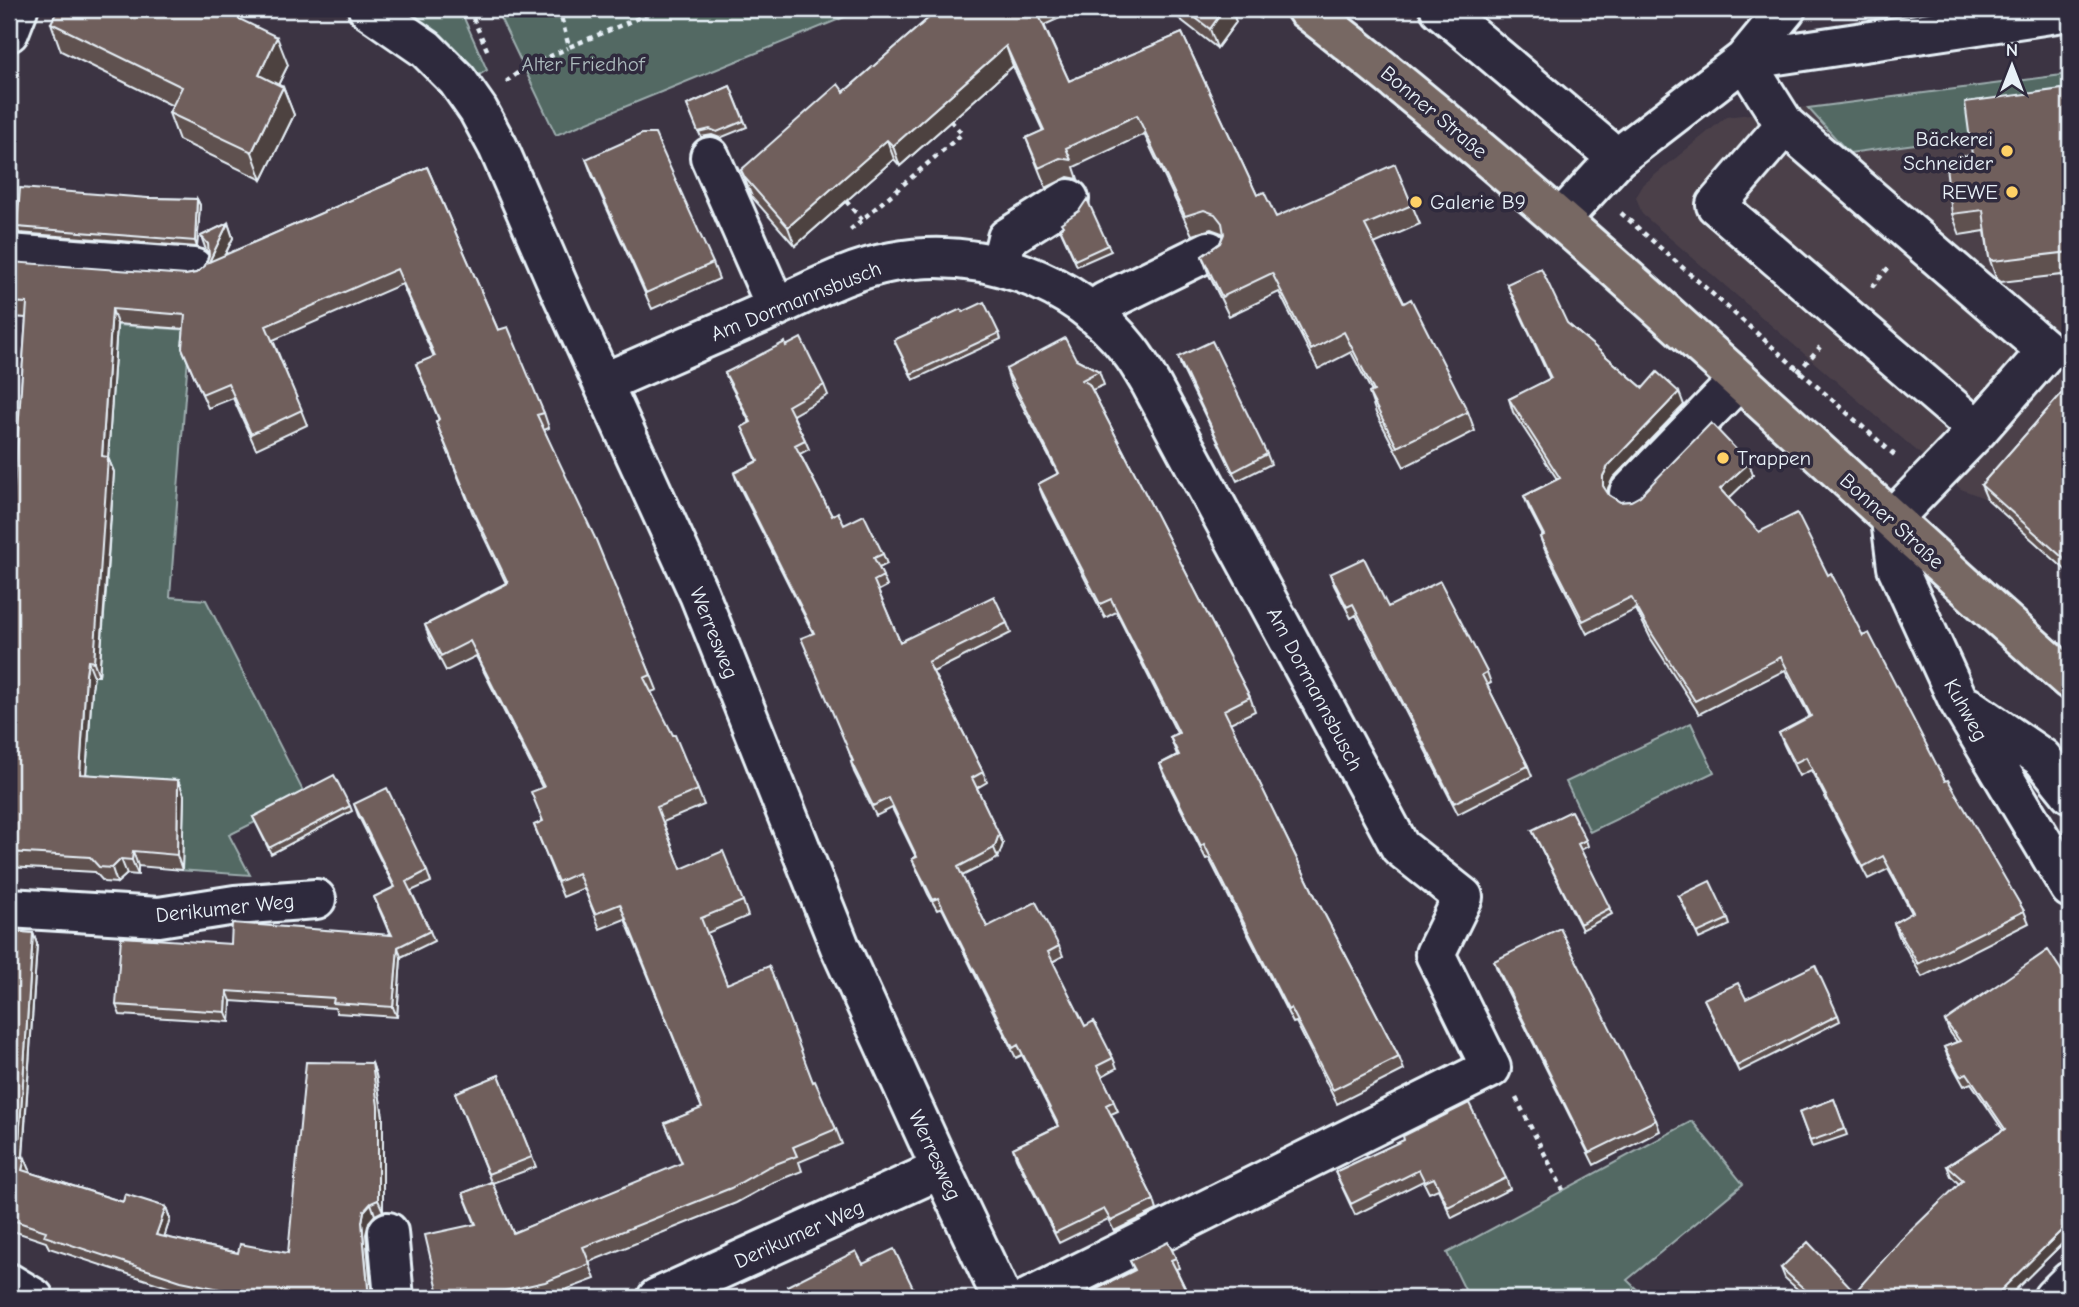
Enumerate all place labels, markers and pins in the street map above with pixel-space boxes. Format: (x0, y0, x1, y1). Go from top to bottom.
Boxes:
place label: Bäckerei Schneider (1903, 127, 1994, 175)
marker: Bäckerei Schneider (1999, 143, 2015, 159)
place label: REWE (1942, 180, 1998, 204)
marker: REWE (2004, 184, 2020, 200)
place label: Galerie B9 (1430, 190, 1526, 214)
marker: Galerie B9 (1408, 194, 1424, 210)
place label: Trappen (1737, 446, 1811, 470)
marker: Trappen (1715, 450, 1731, 466)

